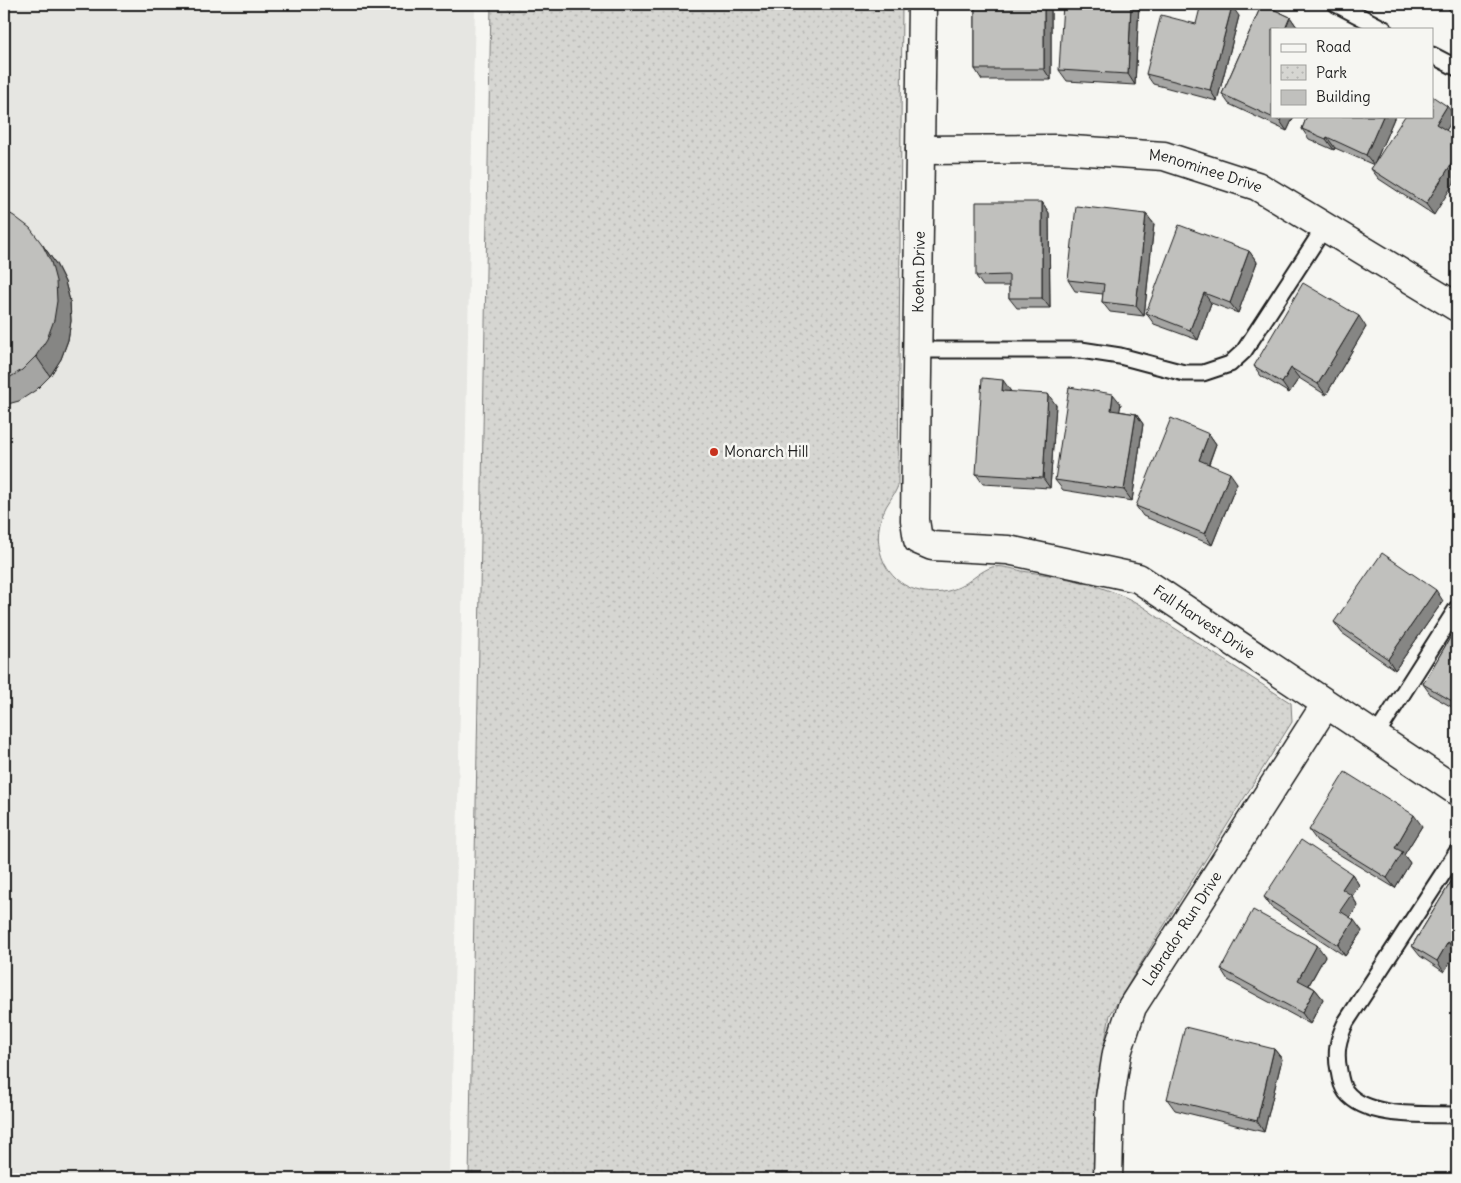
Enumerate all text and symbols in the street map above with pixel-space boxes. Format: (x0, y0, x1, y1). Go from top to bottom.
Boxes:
legend (1271, 28, 1434, 118)
text: Road (1316, 37, 1351, 56)
text: Park (1316, 63, 1347, 82)
text: Building (1316, 87, 1371, 106)
street label: Menominee Drive (1148, 145, 1266, 196)
street label: Koehn Drive (908, 231, 929, 313)
place label: Monarch Hill (724, 442, 808, 461)
marker: Monarch Hill (708, 446, 720, 458)
street label: Fall Harvest Drive (1150, 581, 1259, 662)
street label: Labrador Run Drive (1138, 868, 1225, 989)

